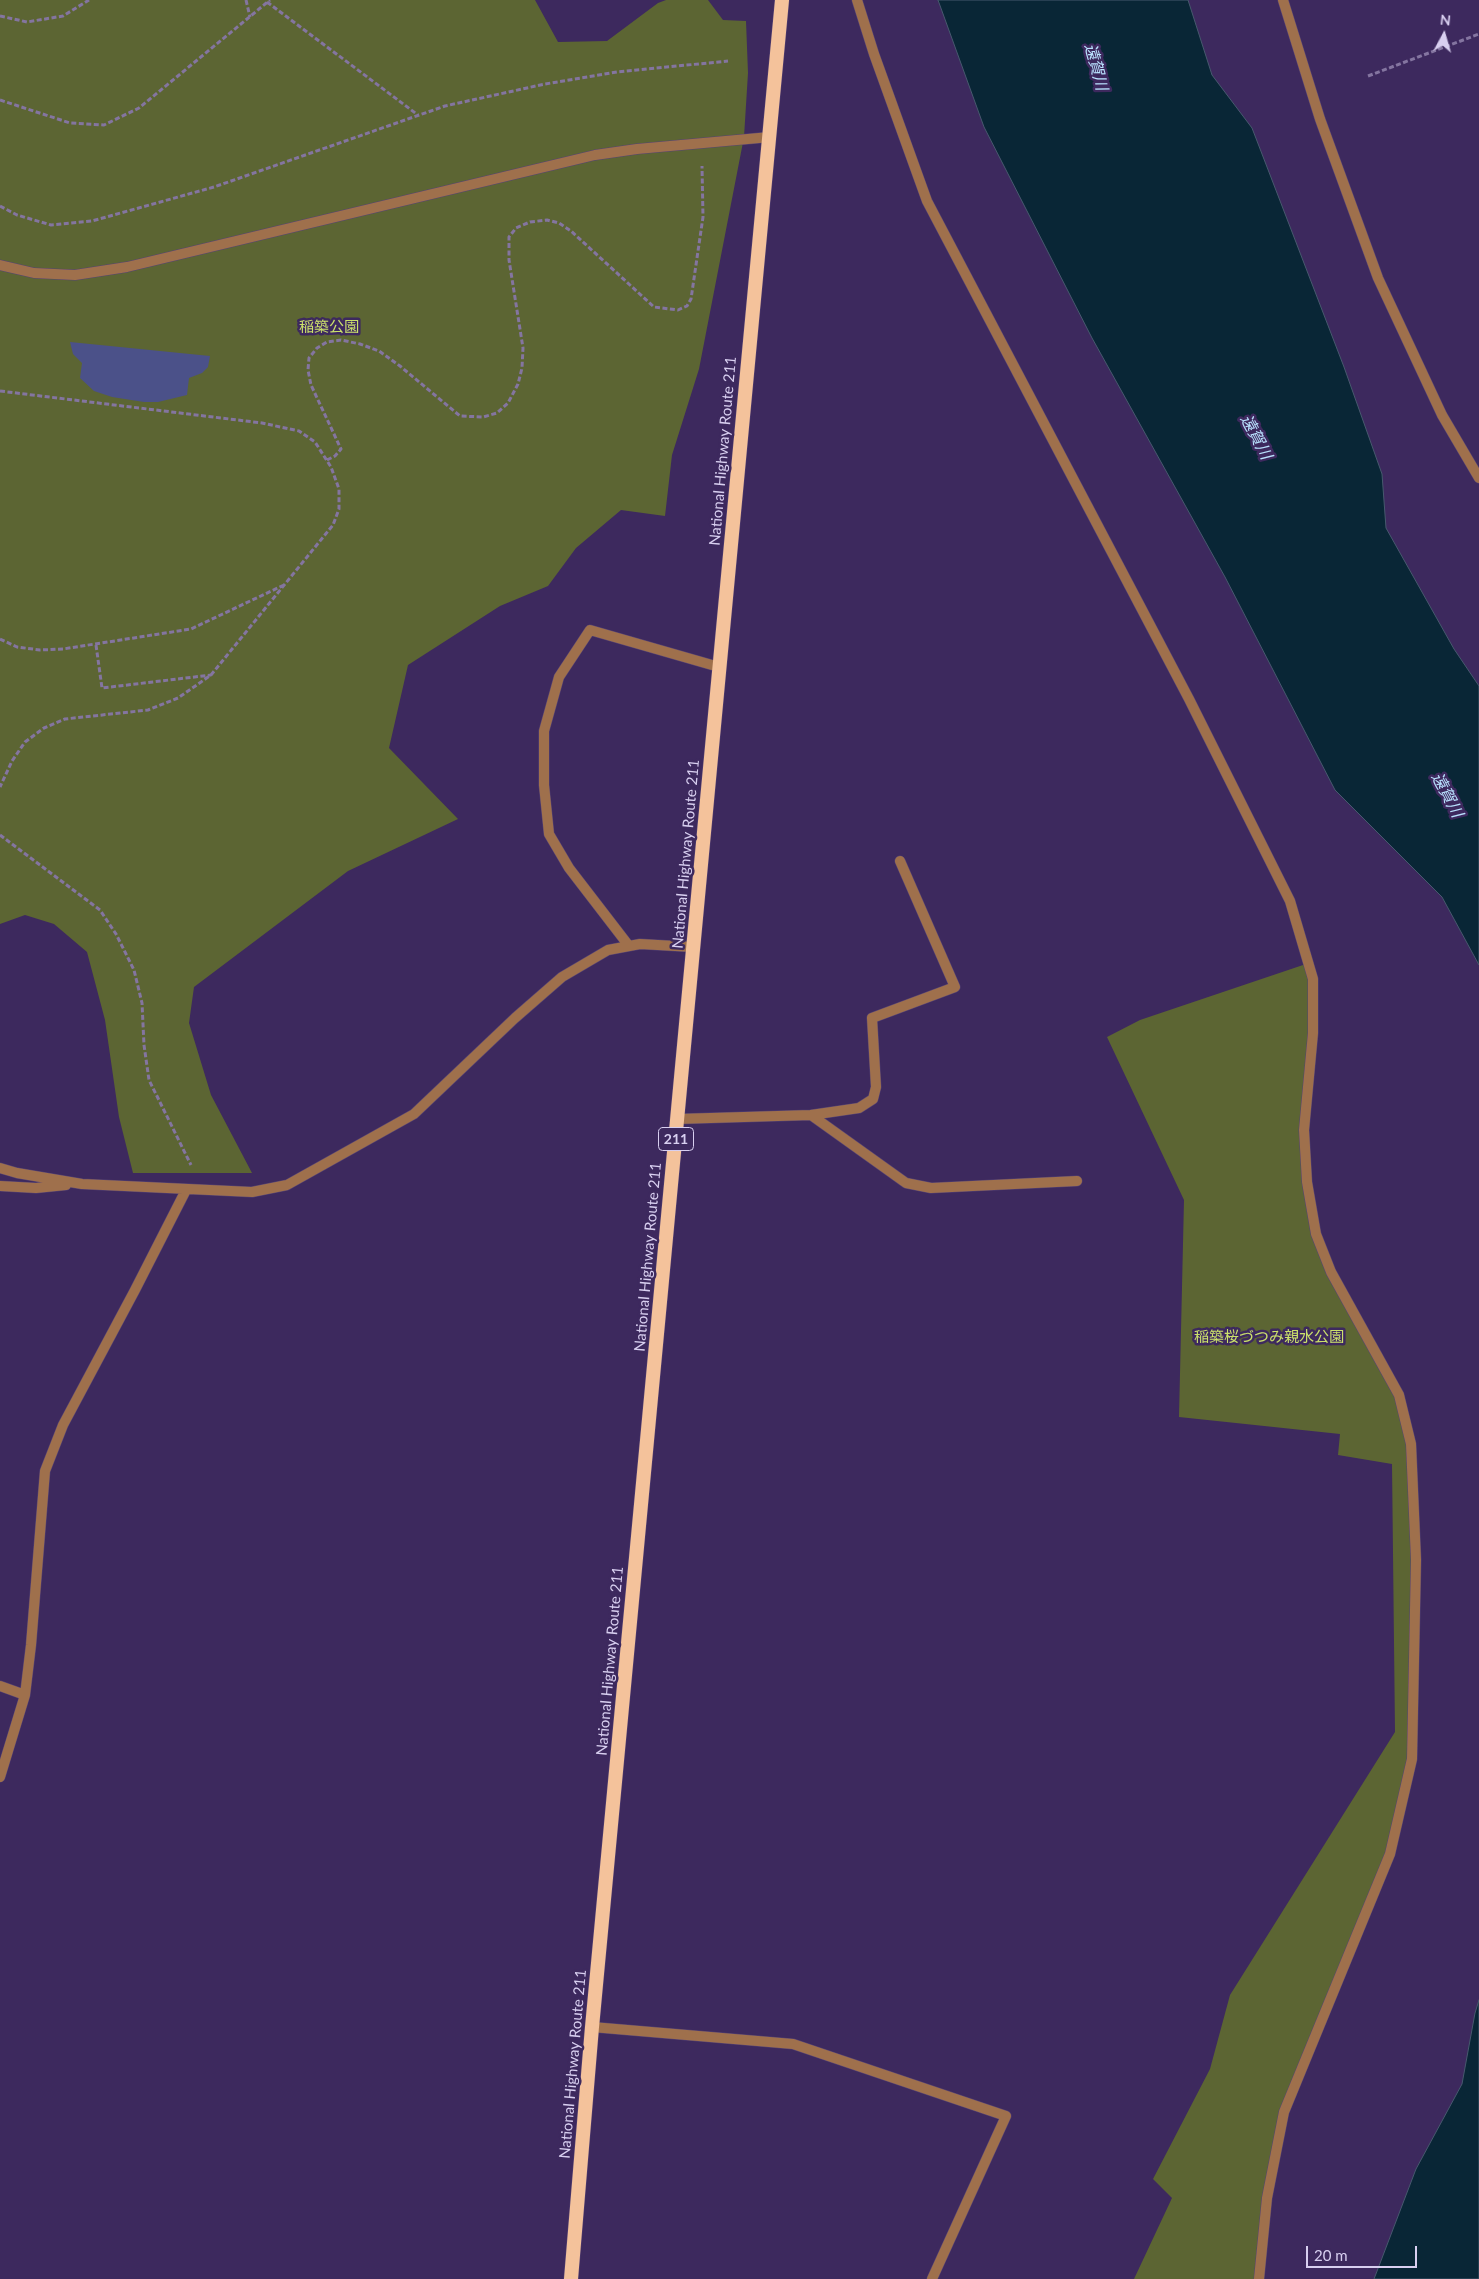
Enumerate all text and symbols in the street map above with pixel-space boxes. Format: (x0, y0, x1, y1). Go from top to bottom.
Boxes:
north arrow (1419, 10, 1469, 60)
text: N (1439, 11, 1452, 29)
water label: 遠賀川 (1081, 41, 1111, 93)
park label: 稲築公園 (299, 318, 359, 336)
street label: National Highway Route 211 (706, 356, 740, 546)
water label: 遠賀川 (1236, 411, 1276, 463)
street label: National Highway Route 211 (669, 759, 703, 949)
water label: 遠賀川 (1427, 769, 1467, 821)
road number: 211 (658, 1128, 694, 1150)
street label: National Highway Route 211 (631, 1162, 665, 1352)
park label: 稲築桜づつみ親水公園 (1194, 1328, 1344, 1346)
street label: National Highway Route 211 (593, 1566, 627, 1756)
street label: National Highway Route 211 (556, 1969, 590, 2159)
scale bar (1309, 2236, 1420, 2268)
text: 20 m (1314, 2246, 1348, 2264)

